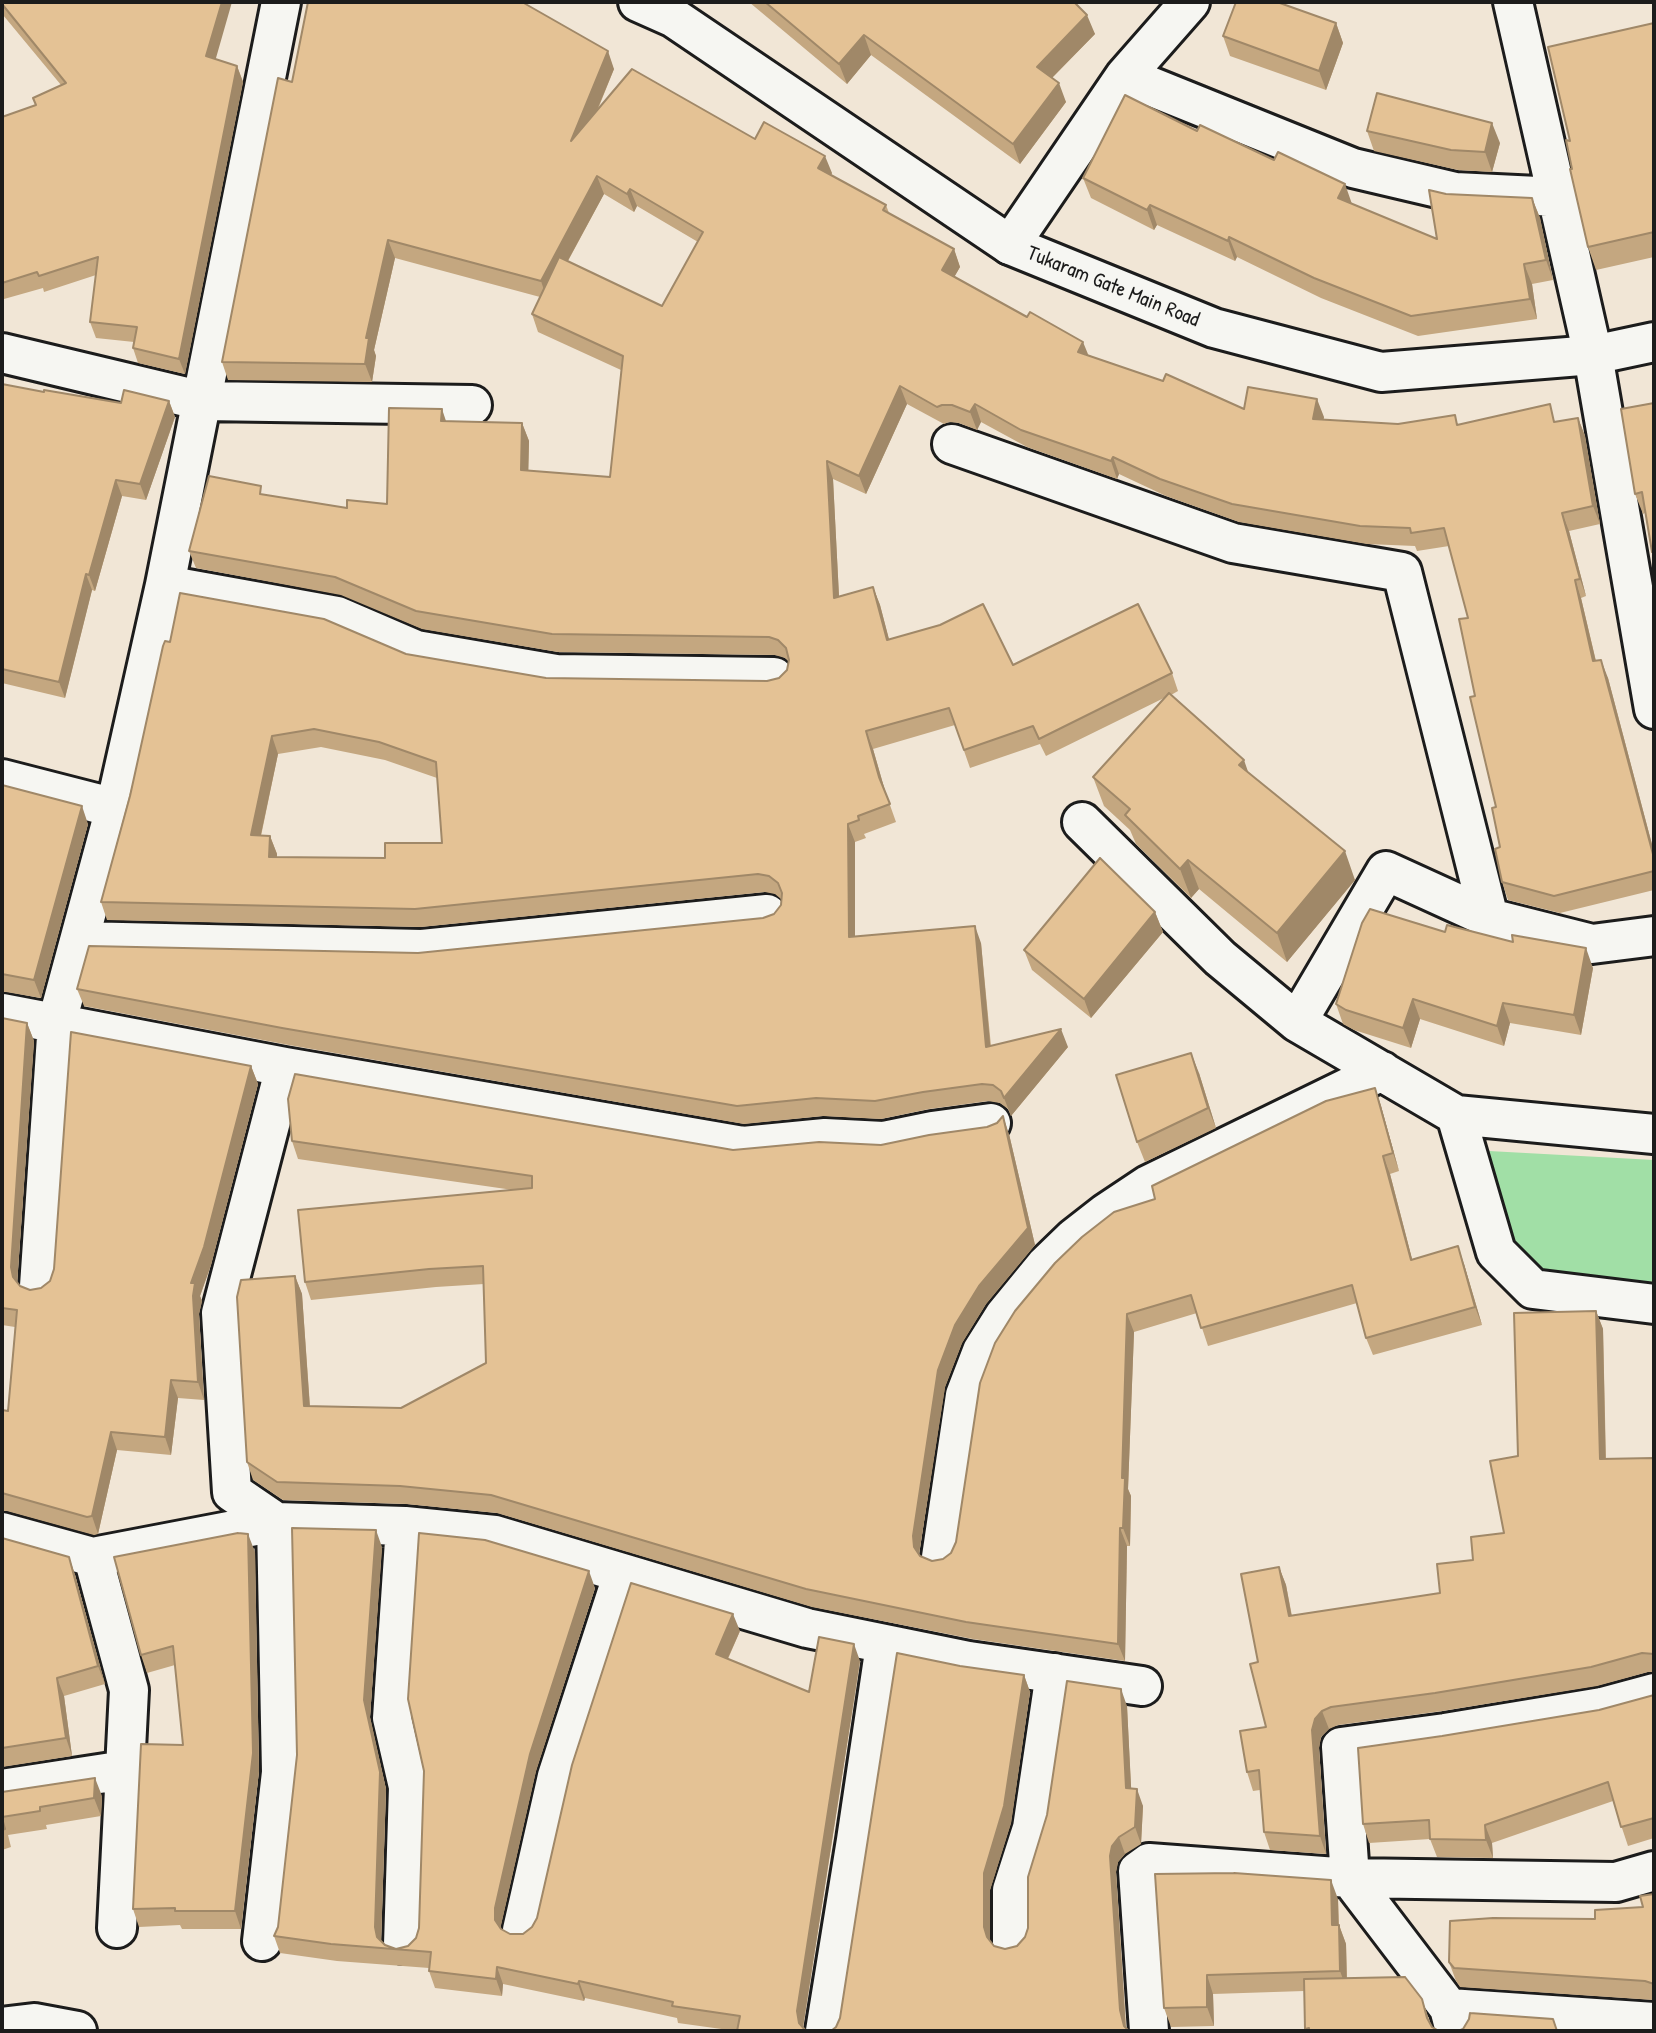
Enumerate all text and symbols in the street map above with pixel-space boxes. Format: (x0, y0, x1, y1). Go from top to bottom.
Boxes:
street label: Tukaram Gate Main Road (1023, 241, 1203, 333)

